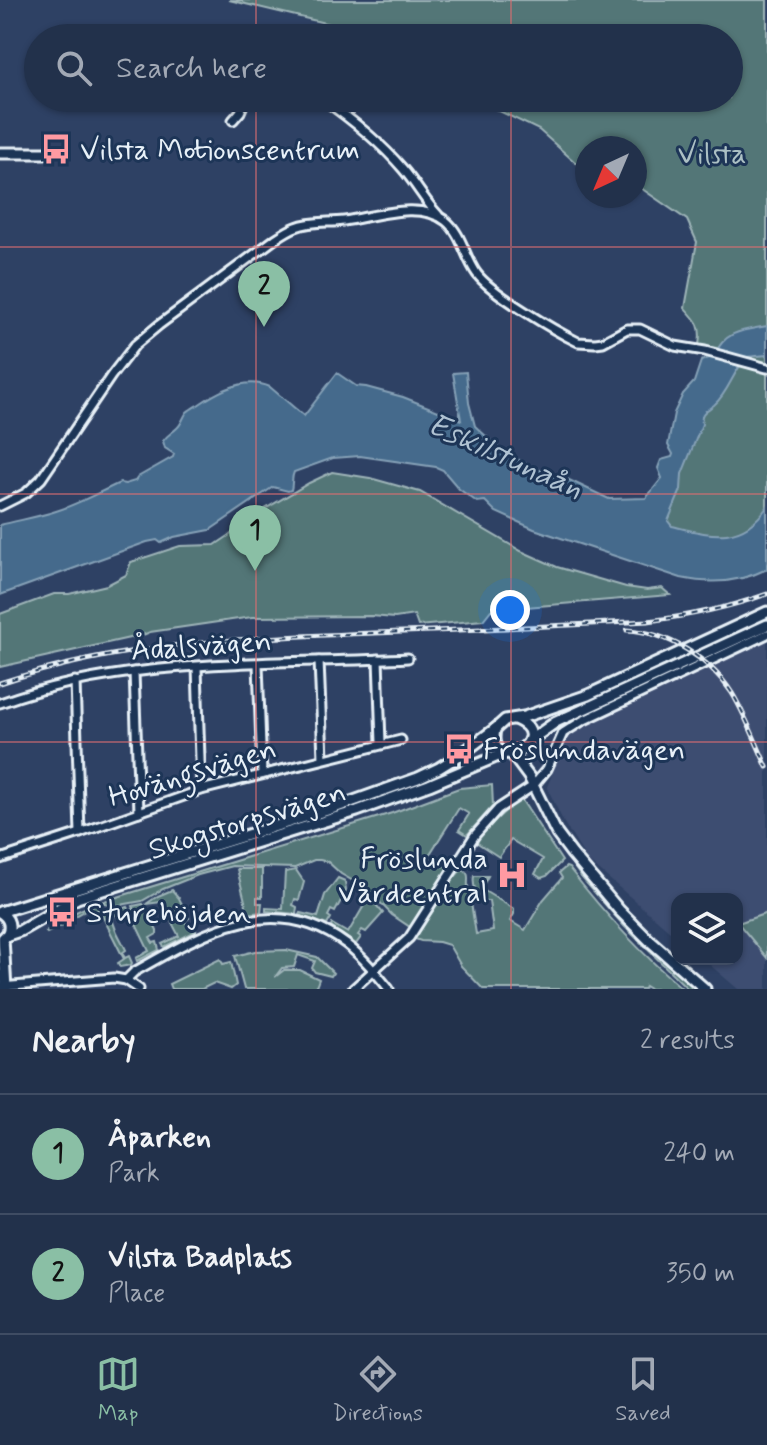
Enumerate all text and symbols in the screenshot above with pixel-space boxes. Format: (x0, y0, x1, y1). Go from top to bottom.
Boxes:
search box (24, 24, 743, 112)
icon: search (52, 46, 96, 90)
text: Search here (116, 49, 267, 88)
place label: Vilsta Motionscentrum (80, 131, 360, 170)
bus stop icon: Vilsta Motionscentrum (39, 132, 73, 166)
park label: Vilsta (677, 135, 747, 174)
north arrow (575, 136, 647, 208)
pin: 2 (238, 261, 290, 327)
water label: Eskilstunaån (421, 404, 590, 510)
pin: 1 (229, 505, 281, 571)
your location (490, 590, 530, 630)
street label: Ådalsvägen (129, 622, 273, 671)
street label: Hovängsvägen (104, 729, 282, 820)
place label: Fröslundavägen (483, 731, 685, 770)
bus stop icon: Fröslundavägen (442, 732, 476, 766)
street label: Skogstorpsvägen (144, 773, 352, 872)
place label: Fröslunda Vårdcentral (338, 840, 488, 913)
hospital icon: Fröslunda Vårdcentral (495, 858, 529, 892)
map controls (671, 893, 743, 965)
button: layers (671, 893, 743, 965)
place label: Sturehöjden (86, 894, 251, 933)
bus stop icon: Sturehöjden (45, 895, 79, 929)
text: Nearby (32, 1019, 136, 1064)
text: 2 results (640, 1024, 735, 1058)
text: Åparken (108, 1118, 211, 1157)
text: 1 (52, 1137, 64, 1171)
text: 240 m (663, 1137, 735, 1171)
text: Park (108, 1157, 160, 1191)
text: Vilsta Badplats (108, 1238, 292, 1277)
text: 2 (52, 1257, 64, 1291)
text: 350 m (666, 1257, 735, 1291)
text: Place (108, 1277, 165, 1311)
tab: Map (96, 1352, 140, 1428)
tab: Directions (332, 1352, 423, 1428)
tab: Saved (615, 1352, 671, 1428)

